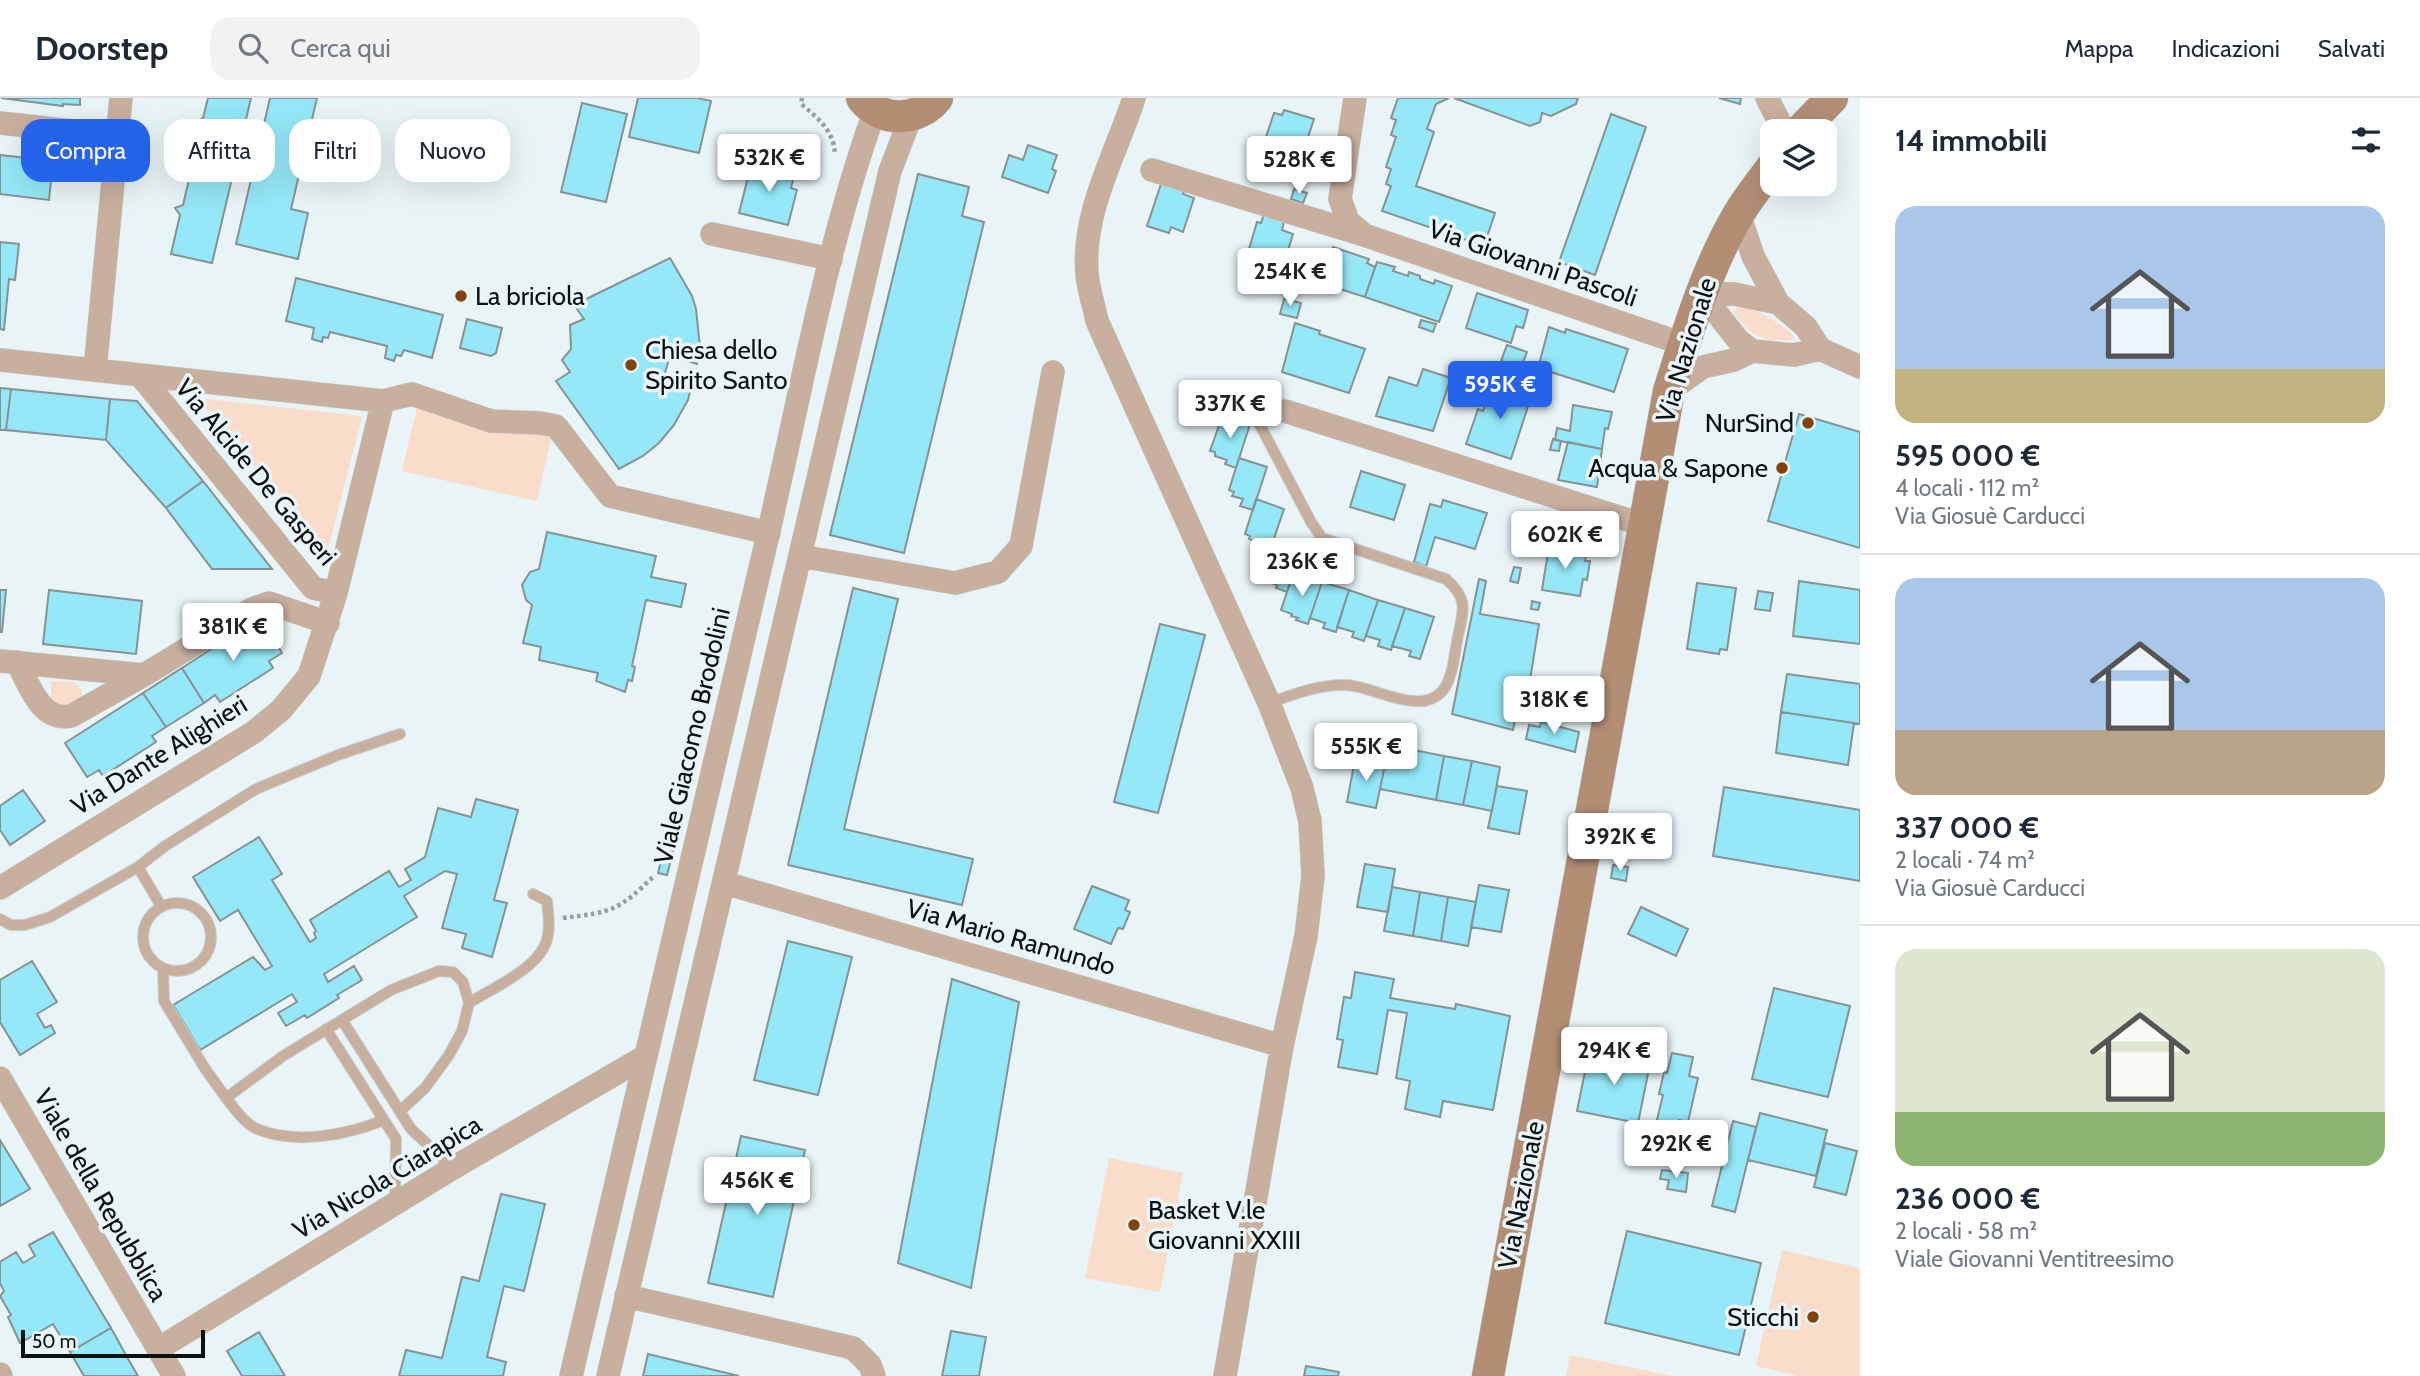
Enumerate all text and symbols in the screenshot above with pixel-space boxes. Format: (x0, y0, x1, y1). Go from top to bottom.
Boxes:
search box (210, 17, 700, 80)
text: Doorstep (35, 28, 168, 68)
icon: search (234, 29, 272, 67)
text: Cerca qui (290, 32, 391, 64)
text: Mappa (2064, 34, 2134, 63)
text: Indicazioni (2172, 34, 2280, 63)
text: Salvati (2318, 34, 2385, 63)
chip: Compra (21, 119, 150, 182)
chip: Affitta (164, 119, 275, 182)
chip: Filtri (289, 119, 381, 182)
chip: Nuovo (395, 119, 510, 182)
map controls (1760, 119, 1837, 196)
button: layers (1760, 119, 1837, 196)
icon: filters (2347, 121, 2385, 159)
text: 14 immobili (1895, 122, 2047, 159)
pin: 532K € (712, 134, 826, 194)
pin: 528K € (1242, 136, 1356, 196)
text: 532K € (733, 143, 805, 171)
text: 528K € (1263, 145, 1335, 173)
street label: Via Giovanni Pascoli (1424, 212, 1642, 314)
pin: 254K € (1233, 248, 1347, 308)
icon: home (2077, 251, 2203, 377)
text: 254K € (1253, 257, 1327, 285)
street label: Via Nazionale (1649, 274, 1723, 426)
place label: La briciola (475, 280, 585, 312)
marker: La briciola (453, 288, 469, 304)
place label: Chiesa dello Spirito Santo (645, 334, 788, 396)
marker: Chiesa dello Spirito Santo (623, 357, 639, 373)
pin: 595K € (1443, 362, 1557, 421)
text: 595K € (1464, 370, 1536, 398)
street label: Via Alcide De Gasperi (169, 372, 343, 572)
pin: 337K € (1173, 380, 1287, 440)
text: 337K € (1195, 389, 1265, 417)
place label: NurSind (1705, 407, 1794, 439)
marker: NurSind (1800, 415, 1816, 431)
text: 595 000 € (1895, 437, 2040, 474)
place label: Acqua & Sapone (1588, 452, 1768, 484)
marker: Acqua & Sapone (1774, 460, 1790, 476)
text: 4 locali · 112 m² (1895, 474, 2039, 502)
text: Via Giosuè Carducci (1895, 502, 2085, 530)
pin: 602K € (1508, 512, 1622, 571)
text: 602K € (1527, 520, 1603, 548)
pin: 236K € (1245, 538, 1359, 598)
text: 236K € (1266, 547, 1338, 575)
pin: 381K € (176, 603, 290, 663)
street label: Viale Giacomo Brodolini (647, 605, 737, 867)
text: 381K € (198, 612, 268, 640)
icon: home (2077, 623, 2203, 749)
pin: 318K € (1497, 676, 1611, 736)
text: 318K € (1519, 685, 1589, 713)
street label: Via Dante Alighieri (65, 688, 253, 822)
pin: 555K € (1309, 724, 1423, 783)
text: 555K € (1330, 732, 1402, 760)
text: 337 000 € (1895, 809, 2039, 846)
pin: 392K € (1563, 814, 1677, 873)
text: 392K € (1584, 822, 1656, 850)
text: 2 locali · 74 m² (1895, 846, 2035, 874)
text: Via Giosuè Carducci (1895, 874, 2085, 902)
street label: Via Mario Ramundo (903, 892, 1119, 982)
icon: home (2077, 994, 2203, 1120)
pin: 294K € (1557, 1028, 1671, 1087)
text: 294K € (1577, 1036, 1651, 1064)
street label: Viale della Repubblica (27, 1083, 175, 1307)
street label: Via Nicola Ciarapica (287, 1108, 488, 1246)
street label: Via Nazionale (1491, 1118, 1551, 1272)
pin: 292K € (1619, 1121, 1733, 1180)
text: 292K € (1640, 1129, 1712, 1157)
pin: 456K € (700, 1158, 814, 1217)
text: 456K € (720, 1166, 794, 1194)
text: 236 000 € (1895, 1180, 2040, 1217)
place label: Basket V.le Giovanni XXIII (1148, 1194, 1301, 1256)
marker: Basket V.le Giovanni XXIII (1126, 1217, 1142, 1233)
text: 2 locali · 58 m² (1895, 1217, 2037, 1245)
text: Viale Giovanni Ventitreesimo (1895, 1245, 2174, 1273)
place label: Sticchi (1727, 1301, 1799, 1333)
marker: Sticchi (1805, 1309, 1821, 1325)
scale bar (21, 1327, 205, 1359)
text: 50 m (32, 1330, 76, 1353)

